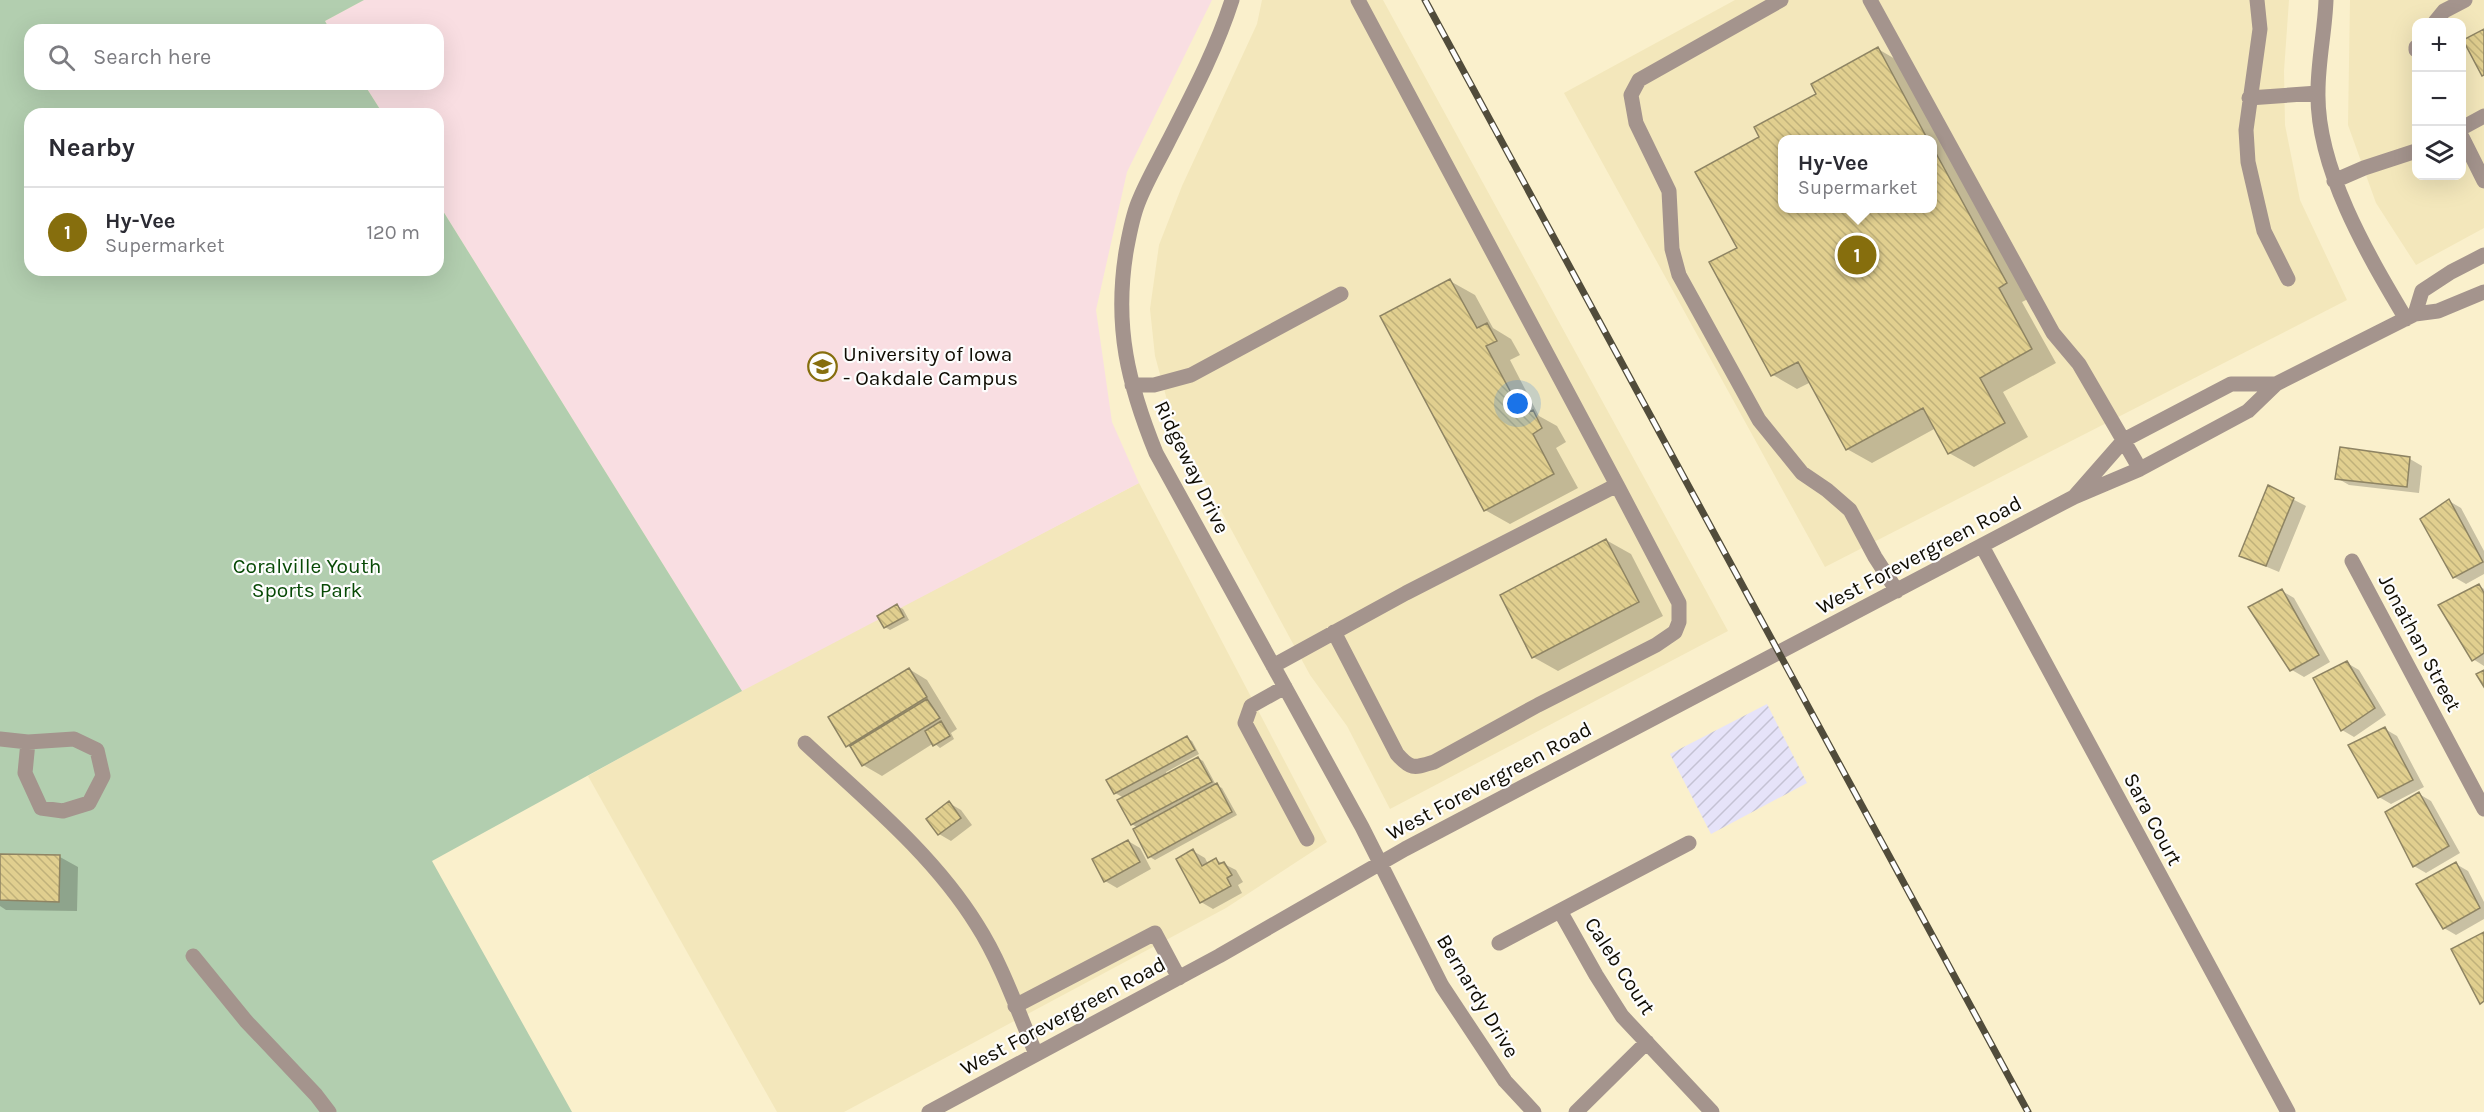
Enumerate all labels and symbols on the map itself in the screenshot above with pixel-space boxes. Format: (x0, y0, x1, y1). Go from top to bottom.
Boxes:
pin: 1 (1838, 232, 1876, 278)
place label: University of Iowa - Oakdale Campus (843, 342, 1018, 390)
school or university icon: University of Iowa - Oakdale Campus (806, 350, 838, 382)
your location (1503, 389, 1532, 418)
street label: Ridgeway Drive (1149, 397, 1235, 537)
street label: West Forevergreen Road (1812, 491, 2026, 619)
park label: Coralville Youth Sports Park (233, 554, 381, 602)
street label: Jonathan Street (2374, 570, 2466, 716)
street label: West Forevergreen Road (1382, 717, 1596, 845)
street label: Sara Court (2119, 769, 2187, 869)
street label: Caleb Court (1580, 913, 1660, 1019)
street label: Bernardy Drive (1432, 930, 1524, 1062)
street label: West Forevergreen Road (956, 952, 1170, 1080)

